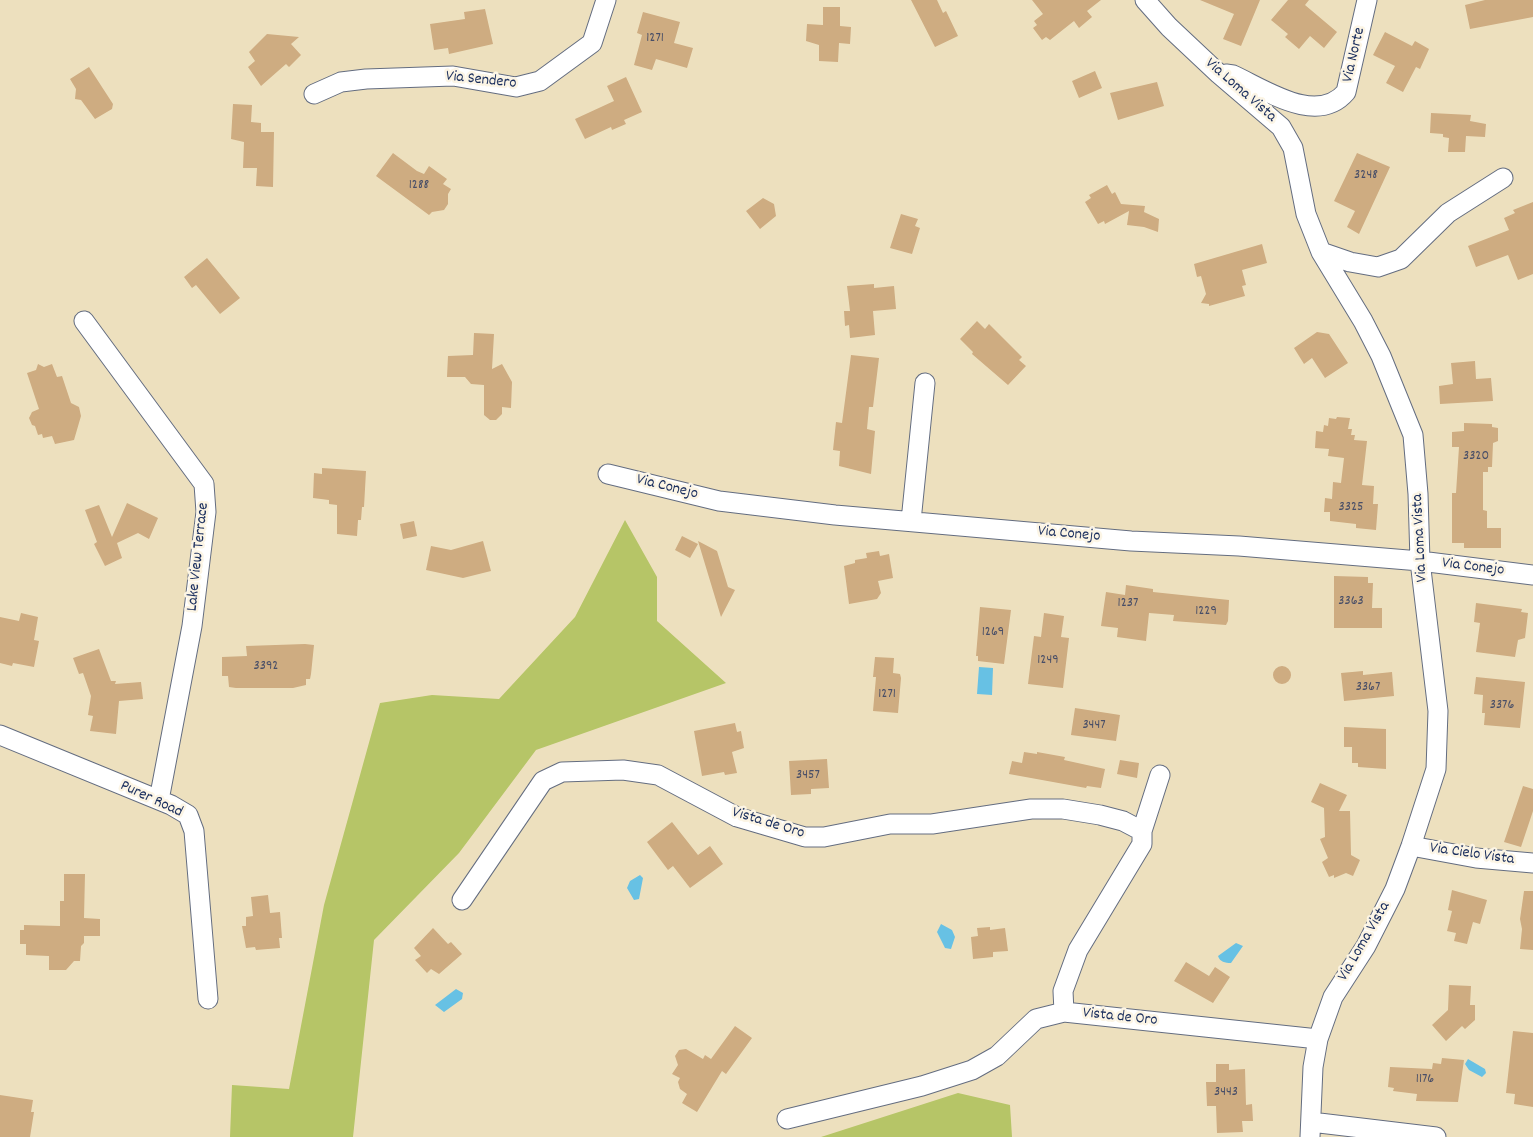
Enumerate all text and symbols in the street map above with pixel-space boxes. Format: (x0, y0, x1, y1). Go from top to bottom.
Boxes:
street label: Via Norte (1339, 26, 1371, 84)
house number: 1271 (646, 31, 664, 47)
street label: Via Loma Vista (1200, 55, 1280, 127)
street label: Via Sendero (445, 68, 517, 94)
house number: 3248 (1354, 168, 1378, 184)
house number: 1288 (409, 178, 429, 194)
house number: 3320 (1463, 449, 1489, 465)
street label: Via Conejo (634, 471, 700, 505)
street label: Via Loma Vista (1409, 493, 1433, 583)
house number: 3325 (1338, 500, 1364, 516)
street label: Lake View Terrace (184, 502, 214, 612)
street label: Via Conejo (1037, 523, 1101, 547)
street label: Via Conejo (1441, 555, 1505, 581)
house number: 3363 (1338, 594, 1364, 610)
house number: 1237 (1118, 596, 1138, 612)
house number: 1229 (1195, 604, 1217, 620)
house number: 1269 (982, 625, 1004, 641)
house number: 1249 (1037, 653, 1059, 669)
house number: 3392 (254, 659, 278, 675)
house number: 3367 (1356, 680, 1380, 696)
house number: 1271 (878, 687, 896, 703)
house number: 3376 (1490, 698, 1514, 714)
house number: 3447 (1082, 718, 1106, 734)
house number: 3457 (796, 768, 820, 784)
street label: Purer Road (117, 777, 185, 823)
street label: Vista de Oro (729, 804, 807, 844)
street label: Via Cielo Vista (1429, 840, 1515, 870)
street label: Via Loma Vista (1335, 899, 1395, 985)
street label: Vista de Oro (1082, 1005, 1158, 1031)
house number: 1176 (1416, 1072, 1434, 1088)
house number: 3443 (1214, 1085, 1238, 1101)

